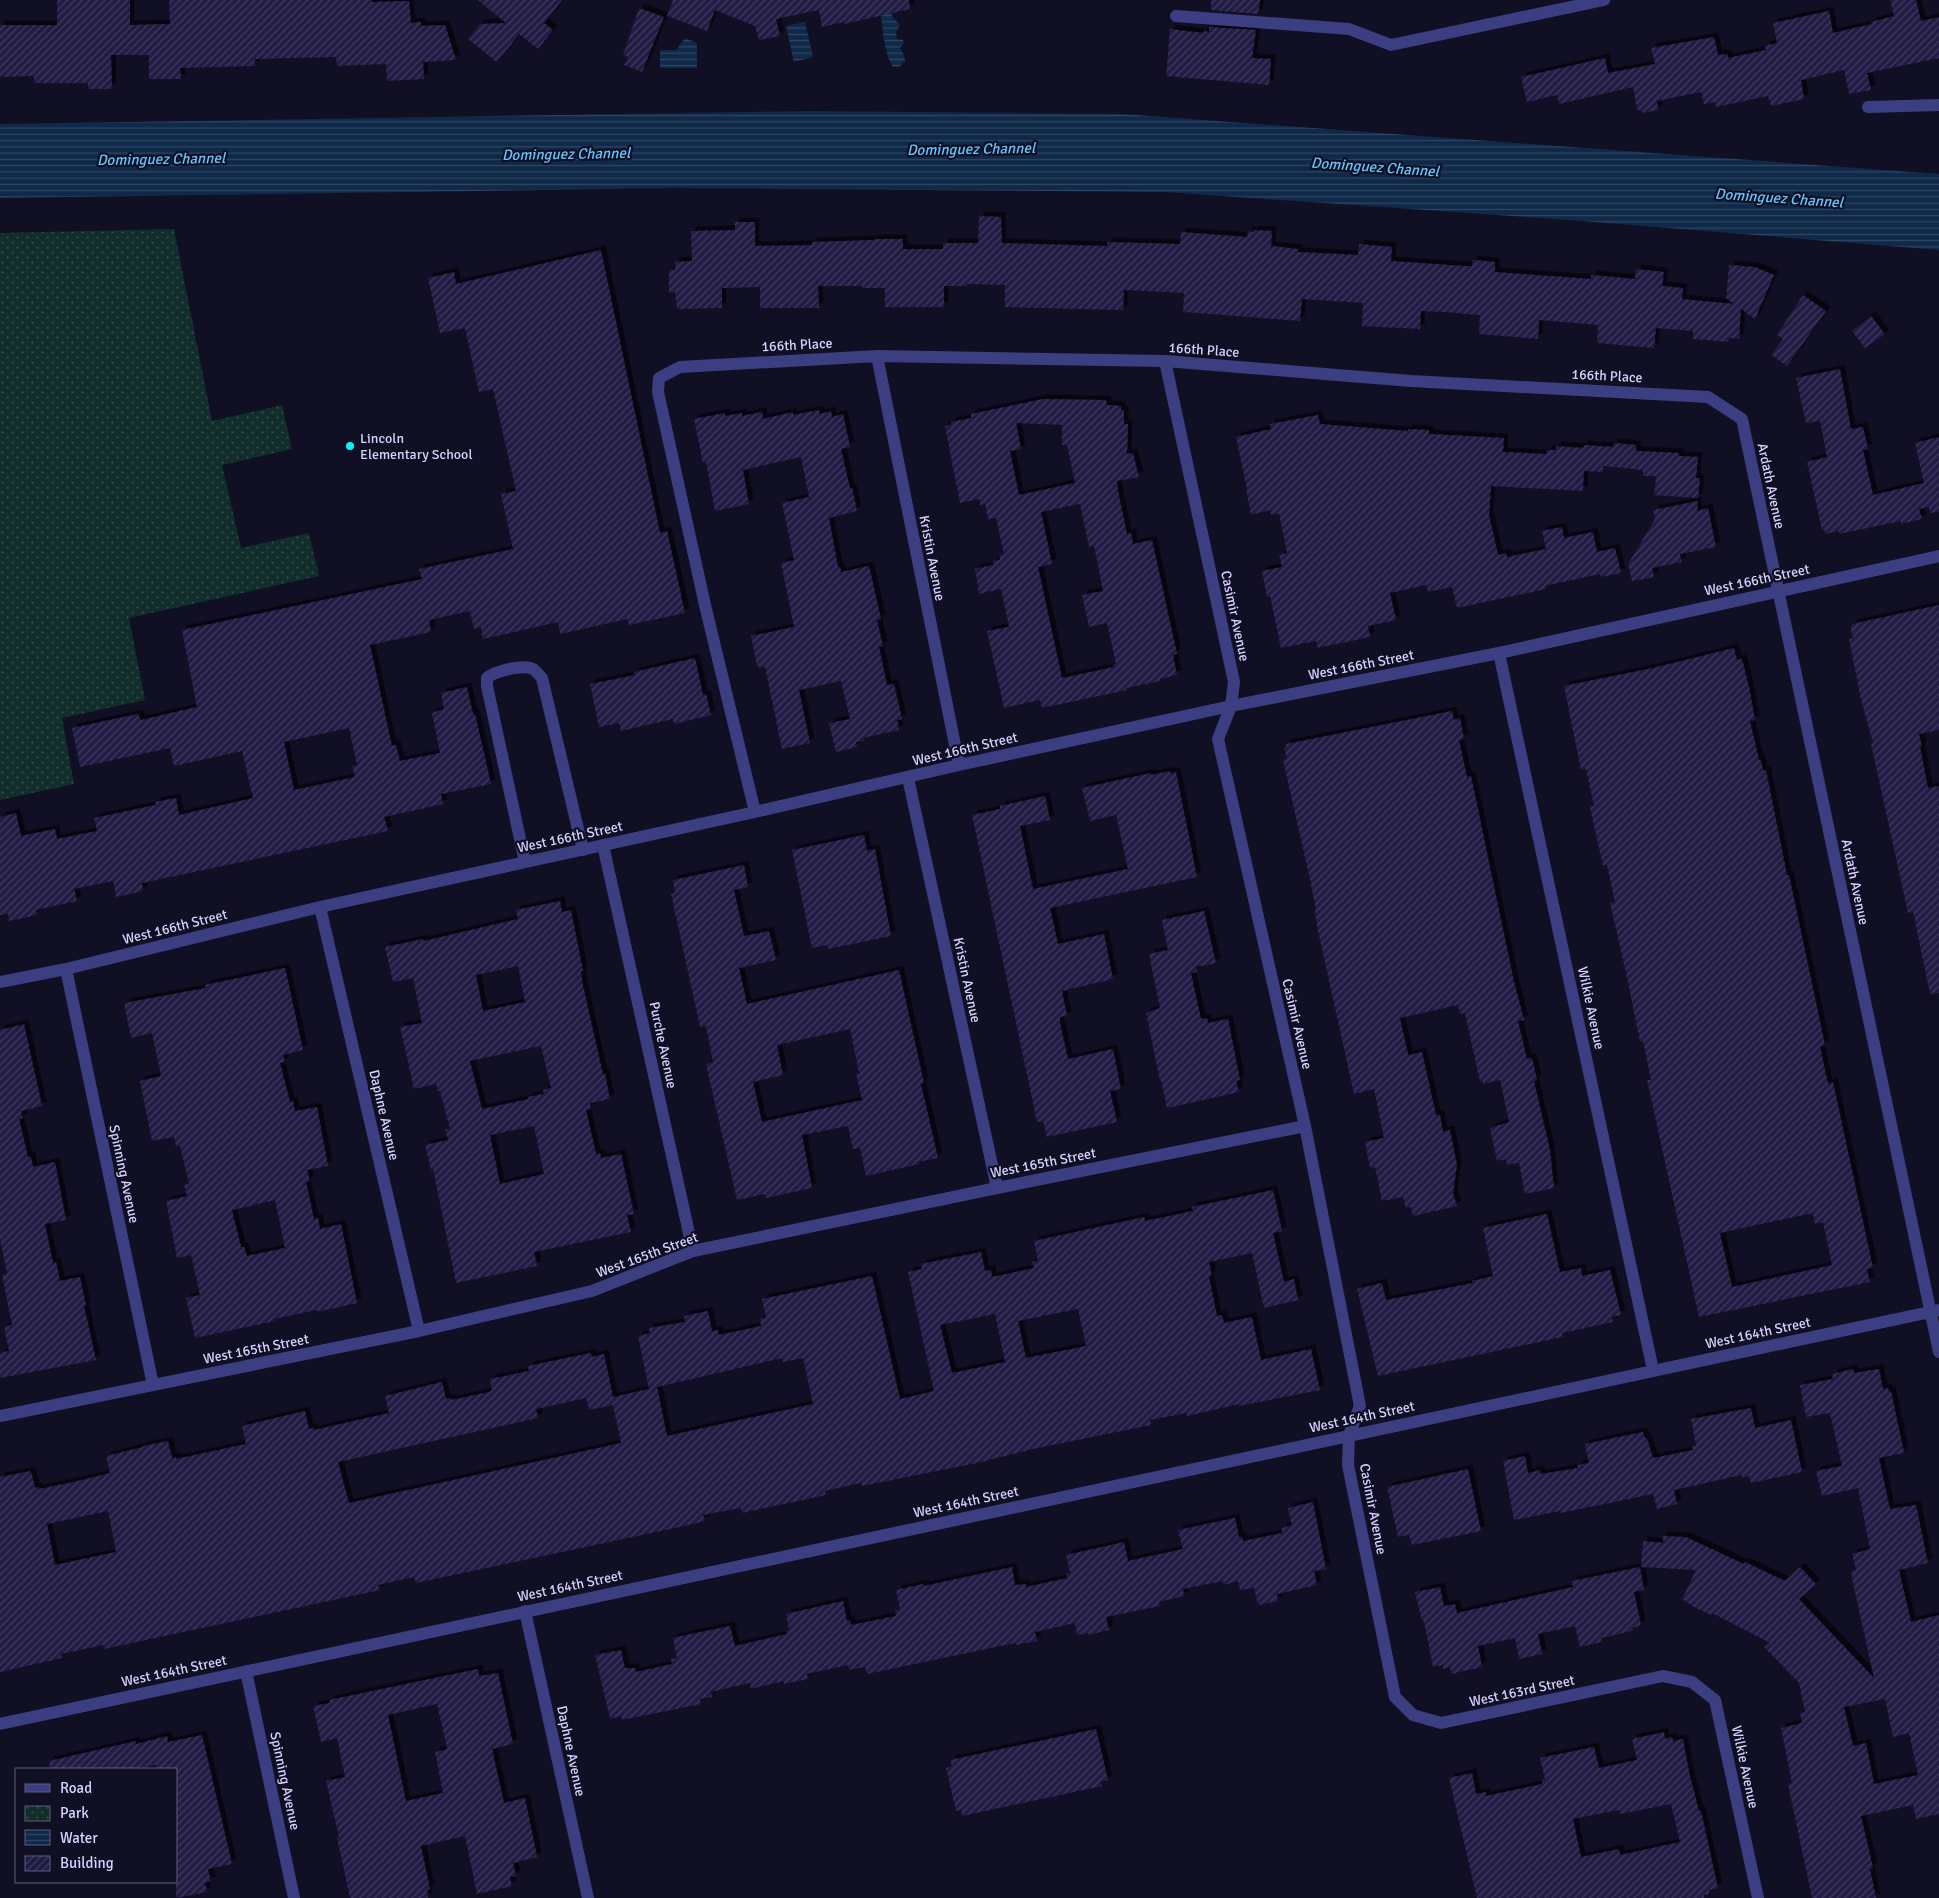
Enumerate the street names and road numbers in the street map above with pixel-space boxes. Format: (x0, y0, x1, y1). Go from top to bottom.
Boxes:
street label: 166th Place (761, 335, 833, 355)
street label: 166th Place (1168, 339, 1240, 361)
street label: 166th Place (1571, 366, 1643, 386)
street label: Ardath Avenue (1754, 442, 1788, 530)
street label: Kristin Avenue (915, 514, 949, 602)
street label: West 166th Street (1703, 561, 1811, 599)
street label: Casimir Avenue (1217, 569, 1253, 663)
street label: West 166th Street (1307, 646, 1415, 684)
street label: West 166th Street (911, 729, 1019, 769)
street label: West 166th Street (516, 818, 624, 856)
street label: Ardath Avenue (1838, 838, 1872, 926)
street label: West 166th Street (121, 906, 229, 948)
street label: Kristin Avenue (950, 936, 984, 1024)
street label: Wilkie Avenue (1574, 965, 1608, 1051)
street label: Casimir Avenue (1278, 977, 1316, 1071)
street label: Purche Avenue (645, 1000, 681, 1090)
street label: Daphne Avenue (365, 1068, 403, 1162)
street label: Spinning Avenue (105, 1123, 143, 1225)
street label: West 165th Street (989, 1144, 1097, 1182)
street label: West 165th Street (594, 1229, 700, 1281)
street label: West 164th Street (1704, 1314, 1812, 1352)
street label: West 165th Street (202, 1330, 310, 1368)
street label: West 164th Street (1308, 1398, 1416, 1436)
street label: Casimir Avenue (1356, 1462, 1390, 1556)
street label: West 164th Street (912, 1483, 1020, 1521)
street label: West 164th Street (516, 1567, 624, 1605)
street label: West 164th Street (120, 1652, 228, 1690)
street label: West 163rd Street (1468, 1672, 1576, 1710)
street label: Daphne Avenue (553, 1704, 589, 1798)
street label: Wilkie Avenue (1728, 1724, 1762, 1810)
street label: Spinning Avenue (266, 1730, 304, 1832)

